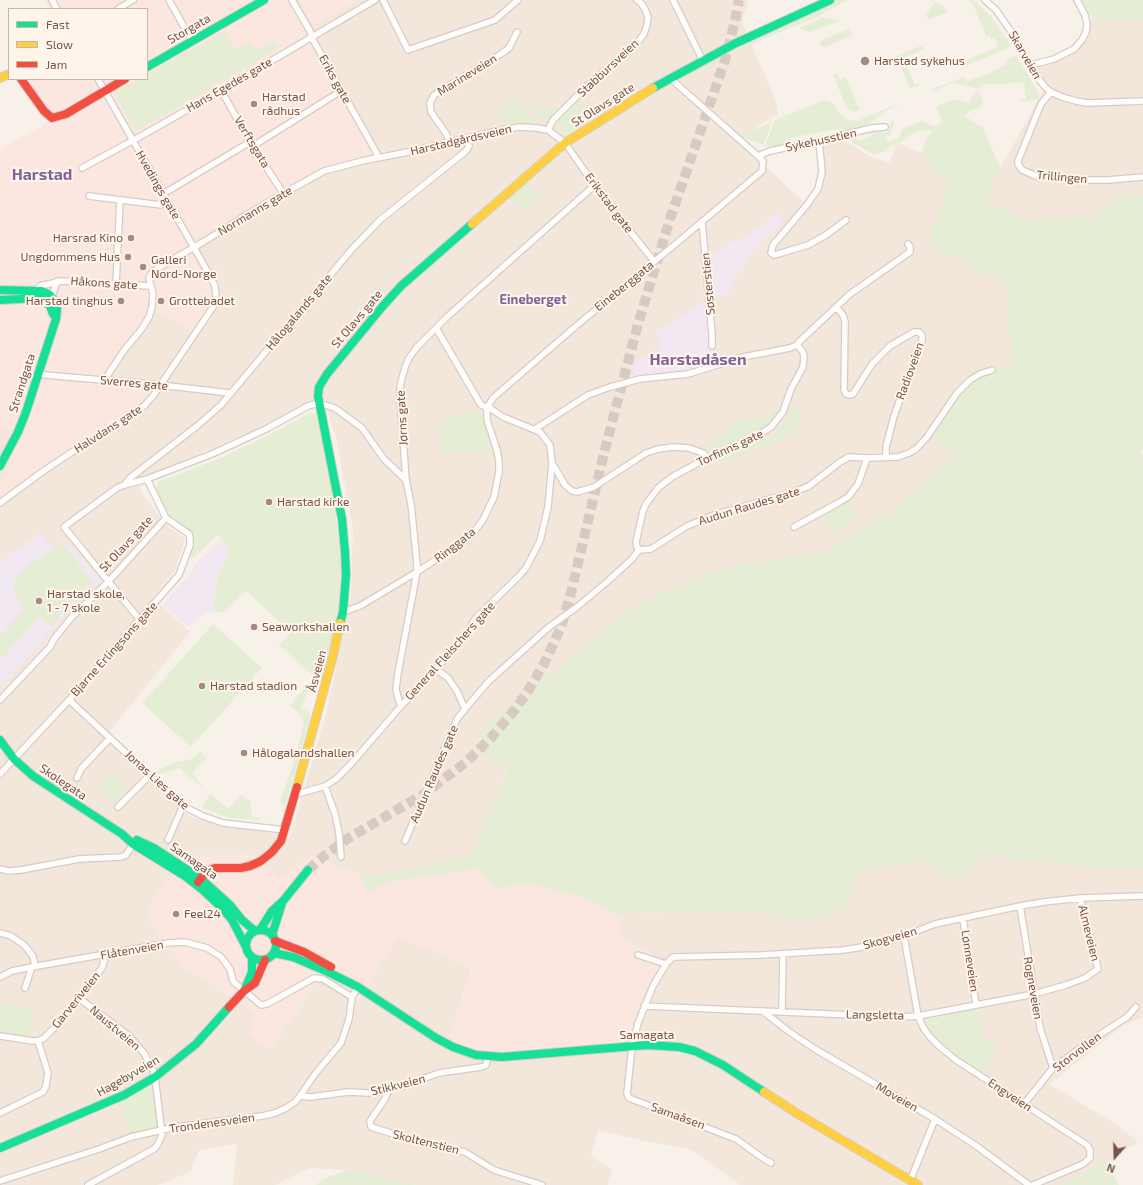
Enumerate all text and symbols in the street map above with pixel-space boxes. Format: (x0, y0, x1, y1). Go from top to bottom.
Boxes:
legend (8, 8, 148, 80)
street label: Storgata (165, 11, 213, 47)
text: Fast (46, 17, 69, 31)
street label: Skarveien (1005, 28, 1045, 82)
street label: Stabbursveien (574, 36, 642, 100)
text: Slow (46, 37, 73, 51)
street label: Marineveien (435, 51, 499, 99)
street label: Eriks gate (316, 52, 354, 106)
place label: Harstad sykehus (874, 54, 965, 68)
street label: Hans Egedes gate (184, 55, 274, 115)
marker: Harstad sykehus (859, 55, 871, 67)
text: Jam (46, 57, 67, 71)
street label: St Olavs gate (569, 80, 637, 130)
place label: Harstad rådhus (262, 90, 306, 118)
marker: Harstad rådhus (249, 99, 259, 109)
street label: Verftsgata (231, 114, 273, 170)
street label: Harstadgårdsveien (409, 121, 513, 159)
street label: Sykehusstien (784, 125, 858, 155)
street label: Hvedings gate (132, 148, 184, 222)
district label: Harstad (12, 165, 72, 185)
street label: Trillingen (1036, 168, 1088, 186)
street label: Erikstad gate (582, 170, 636, 236)
street label: Normanns gate (215, 183, 295, 239)
place label: Harsrad Kino (53, 231, 123, 245)
marker: Harsrad Kino (126, 233, 136, 243)
place label: Ungdommens Hus (21, 250, 120, 264)
marker: Ungdommens Hus (123, 252, 133, 262)
street label: Søsterstien (698, 252, 718, 316)
place label: Galleri Nord-Norge (151, 253, 216, 281)
street label: Eineberggata (591, 258, 657, 314)
marker: Galleri Nord-Norge (138, 262, 148, 272)
street label: Hålogalands gate (263, 271, 335, 353)
street label: Håkons gate (70, 273, 138, 293)
street label: St Olavs gate (329, 287, 385, 351)
district label: Eineberget (500, 292, 566, 308)
place label: Harstad tinghus (26, 294, 113, 308)
place label: Grottebadet (169, 294, 235, 308)
marker: Harstad tinghus (116, 296, 126, 306)
marker: Grottebadet (156, 296, 166, 306)
street label: Radioveien (893, 340, 927, 402)
district label: Harstadåsen (650, 350, 746, 370)
street label: Strandgata (6, 352, 38, 414)
street label: Sverres gate (99, 373, 169, 393)
street label: Jørns gate (393, 390, 411, 446)
street label: Halvdans gate (72, 402, 144, 456)
street label: Torfinns gate (695, 426, 765, 470)
street label: Audun Raudes gate (697, 484, 801, 528)
place label: Harstad kirke (277, 495, 349, 509)
marker: Harstad kirke (264, 497, 274, 507)
street label: St Olavs gate (96, 513, 156, 575)
street label: Ringgata (431, 524, 479, 566)
place label: Harstad skole, 1 - 7 skole (47, 587, 125, 615)
marker: Harstad skole, 1 - 7 skole (34, 596, 44, 606)
street label: Bjarne Erlingsøns gate (68, 599, 160, 699)
street label: General Fleischers gate (402, 599, 498, 703)
place label: Seaworkshallen (262, 620, 350, 634)
marker: Seaworkshallen (249, 622, 259, 632)
street label: Åsveien (305, 649, 329, 693)
place label: Harstad stadion (210, 679, 297, 693)
marker: Harstad stadion (197, 681, 207, 691)
street label: Audun Raudes gate (407, 723, 461, 825)
place label: Hålogalandshallen (252, 746, 354, 760)
street label: Jonas Lies gate (122, 747, 192, 813)
marker: Hålogalandshallen (239, 748, 249, 758)
street label: Skolegata (37, 761, 89, 803)
street label: Samagata (167, 839, 221, 883)
street label: Almeveien (1075, 904, 1103, 962)
place label: Feel24 (184, 907, 221, 921)
marker: Feel24 (171, 909, 181, 919)
street label: Skogveien (861, 923, 919, 953)
street label: Lønneveien (958, 929, 982, 993)
street label: Flåtenveien (99, 937, 165, 963)
street label: Rogneveien (1020, 956, 1046, 1020)
street label: Garveriveien (49, 969, 103, 1031)
street label: Naustveien (87, 1003, 143, 1053)
street label: Langsletta (846, 1007, 904, 1023)
street label: Samagata (620, 1028, 674, 1042)
street label: Storvollen (1050, 1029, 1104, 1075)
street label: Hagebyveien (94, 1052, 162, 1100)
street label: Stikkveien (369, 1071, 427, 1099)
street label: Engveien (985, 1075, 1035, 1115)
street label: Moveien (873, 1079, 921, 1115)
street label: Samaåsen (649, 1100, 707, 1132)
street label: Trondenesveien (168, 1110, 256, 1136)
street label: Skoltenstien (391, 1127, 461, 1157)
north arrow (1095, 1137, 1135, 1177)
text: N (1105, 1161, 1117, 1176)

